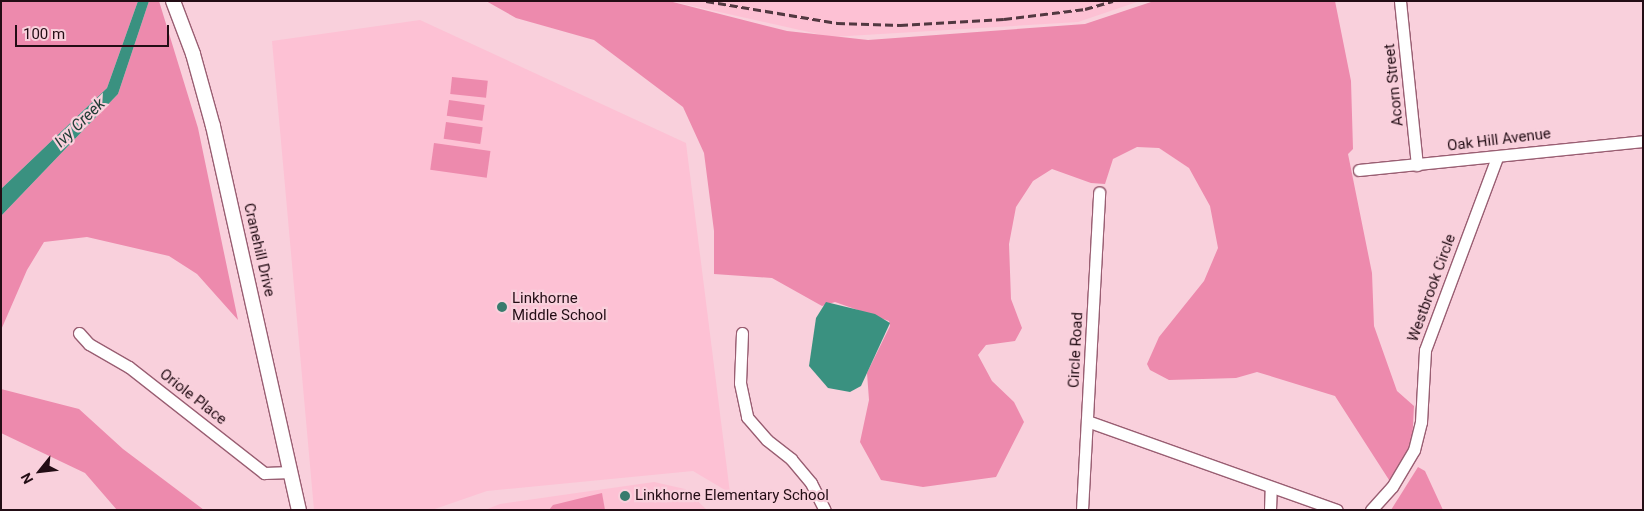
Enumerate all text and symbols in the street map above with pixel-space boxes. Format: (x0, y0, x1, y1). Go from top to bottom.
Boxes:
scale bar (18, 15, 171, 47)
text: 100 m (23, 25, 65, 43)
street label: Acorn Street (1381, 43, 1407, 127)
water label: Ivy Creek (51, 94, 109, 152)
street label: Oak Hill Avenue (1446, 125, 1552, 155)
street label: Cranehill Drive (239, 201, 279, 299)
street label: Westbrook Circle (1404, 232, 1460, 344)
place label: Linkhorne Middle School (512, 289, 607, 324)
marker: Linkhorne Middle School (496, 301, 508, 313)
street label: Circle Road (1065, 312, 1087, 388)
street label: Oriole Place (156, 365, 230, 429)
north arrow (15, 446, 65, 496)
text: N (17, 470, 36, 486)
place label: Linkhorne Elementary School (635, 487, 829, 505)
marker: Linkhorne Elementary School (619, 490, 631, 502)

